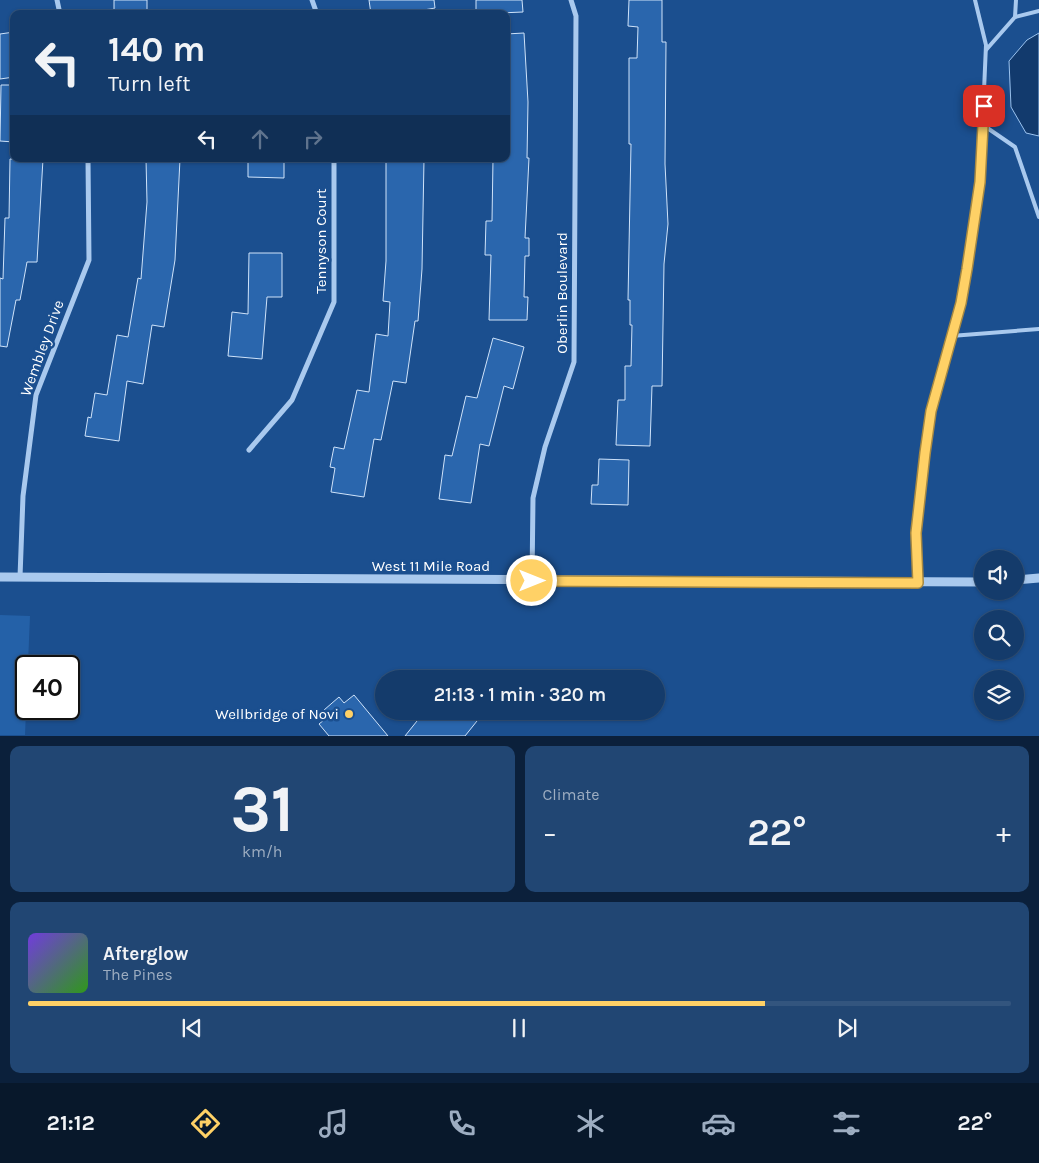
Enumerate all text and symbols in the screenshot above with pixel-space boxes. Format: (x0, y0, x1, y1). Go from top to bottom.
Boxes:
text: 140 m (108, 29, 206, 70)
icon: left (25, 30, 90, 95)
text: Turn left (108, 71, 191, 97)
pin (963, 85, 1005, 127)
icon: arrive (970, 92, 998, 120)
icon: left (193, 125, 221, 153)
icon: ahead (246, 125, 274, 153)
icon: right (299, 125, 327, 153)
street label: Tennyson Court (312, 188, 330, 294)
street label: Oberlin Boulevard (553, 232, 571, 354)
street label: Wembley Drive (16, 297, 68, 399)
map controls (974, 550, 1024, 720)
button: sound (974, 550, 1024, 600)
position arrow (505, 554, 557, 606)
street label: West 11 Mile Road (372, 557, 490, 575)
button: search (974, 610, 1024, 660)
speed limit sign: 40 (15, 655, 80, 720)
button: layers (974, 670, 1024, 720)
text: 21:13 · 1 min · 320 m (434, 684, 606, 706)
place label: Wellbridge of Novi (215, 705, 339, 723)
marker: Wellbridge of Novi (343, 708, 355, 720)
text: 31 (230, 771, 294, 847)
text: Climate (543, 785, 600, 804)
text: 22° (747, 810, 807, 855)
text: − (543, 816, 557, 849)
text: + (996, 816, 1011, 849)
text: km/h (242, 842, 283, 861)
text: Afterglow (103, 943, 189, 965)
text: The Pines (103, 965, 173, 984)
icon: previous (178, 1014, 206, 1042)
icon: pause (505, 1014, 533, 1042)
icon: next (833, 1014, 861, 1042)
icon: directions (188, 1106, 223, 1141)
icon: music (316, 1106, 351, 1141)
icon: phone (444, 1106, 479, 1141)
icon: climate (573, 1106, 608, 1141)
icon: car (701, 1106, 736, 1141)
icon: filters (829, 1106, 864, 1141)
text: 21:12 (47, 1110, 95, 1136)
text: 22° (957, 1110, 992, 1136)

